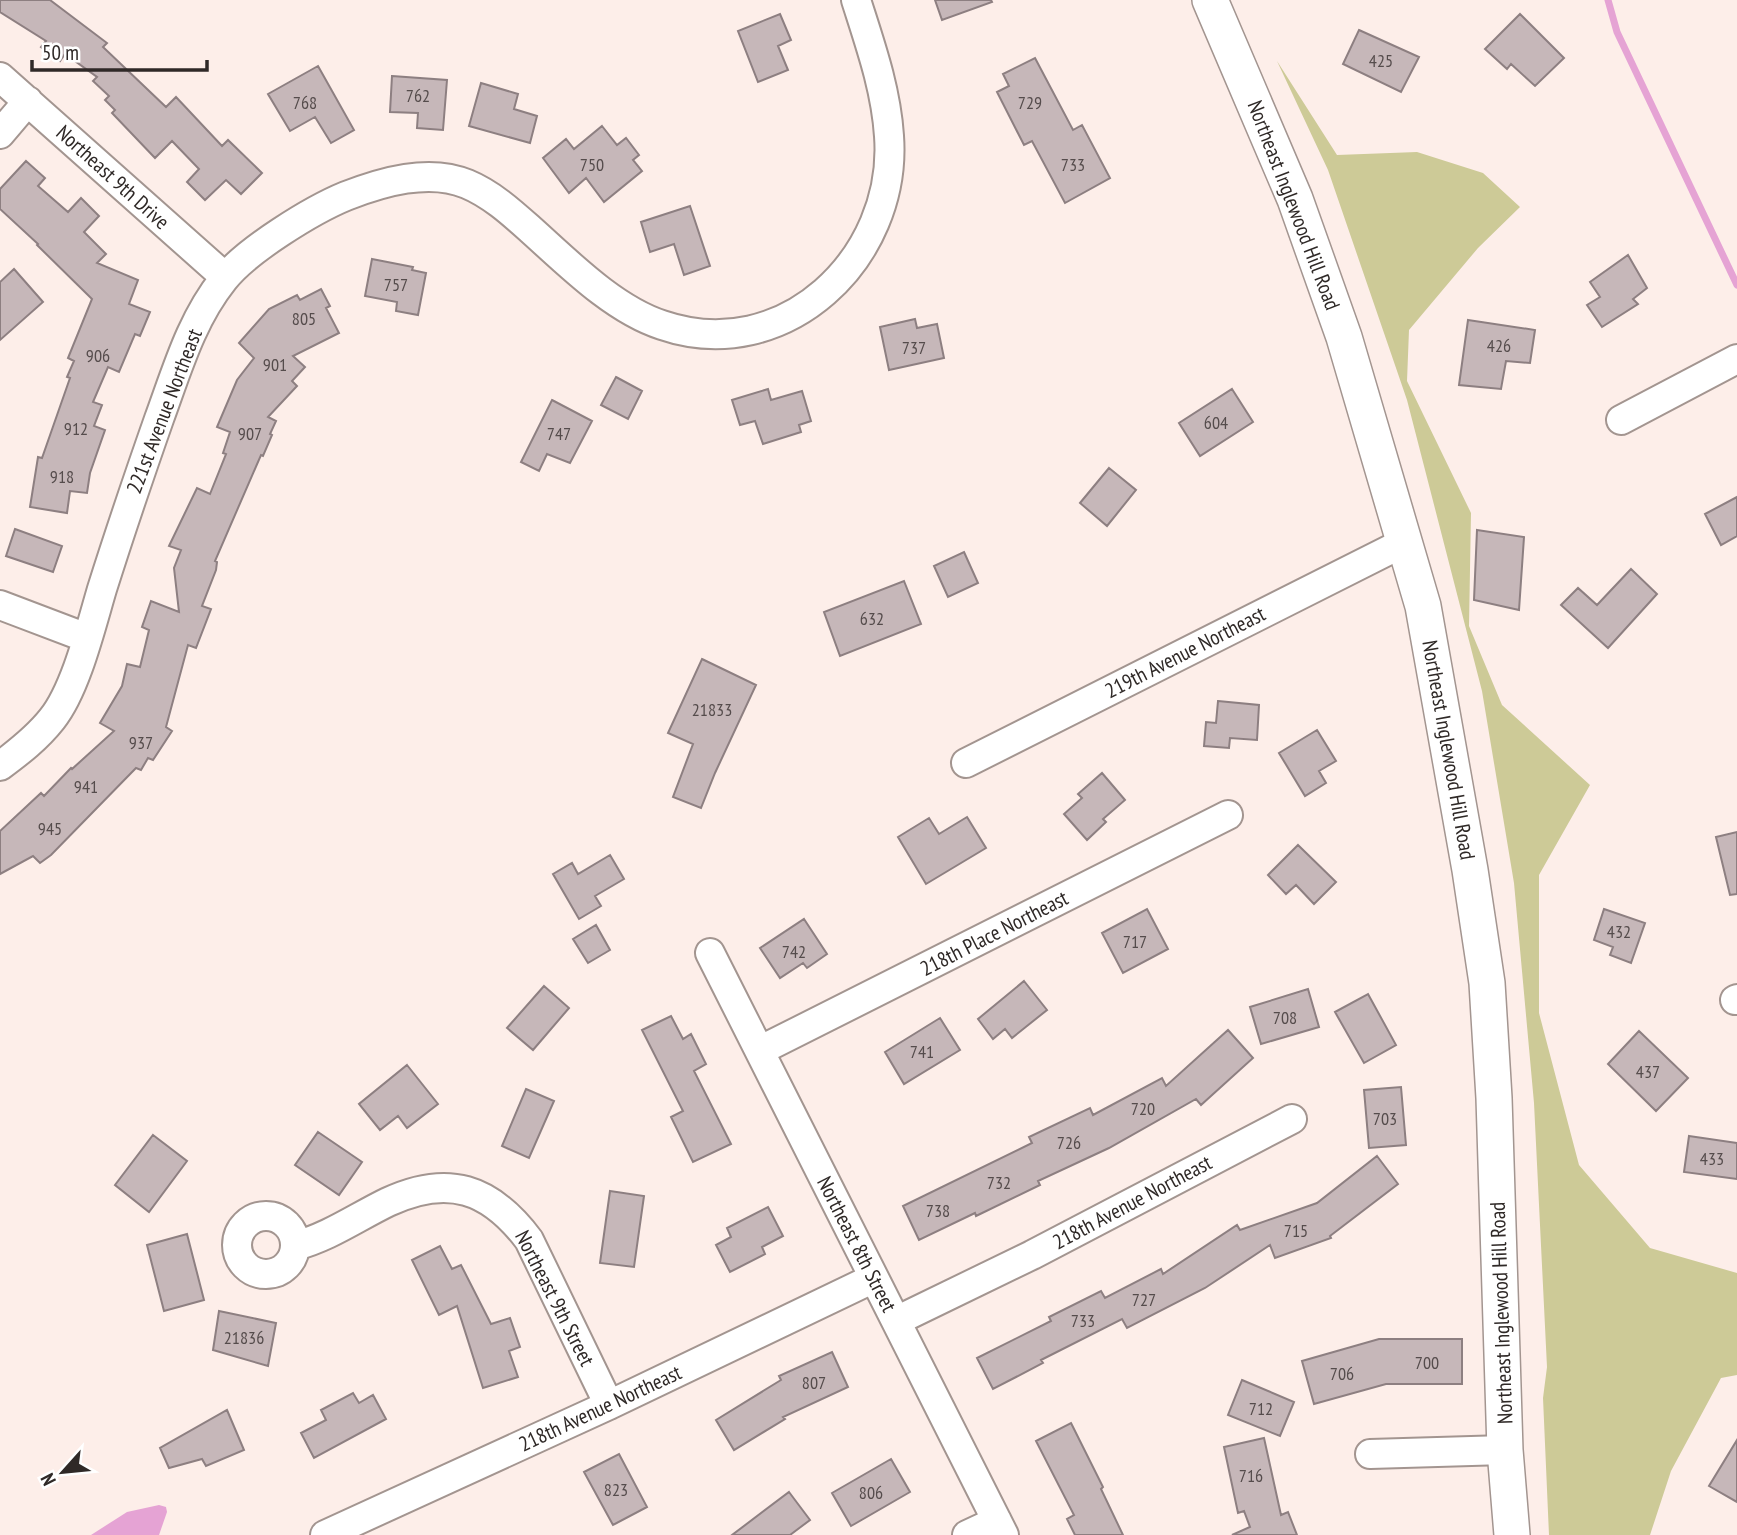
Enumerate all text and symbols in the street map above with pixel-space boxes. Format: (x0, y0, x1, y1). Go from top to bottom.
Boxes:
scale bar (32, 28, 206, 72)
text: 50 m (42, 39, 79, 66)
house number: 425 (1369, 49, 1393, 72)
house number: 762 (406, 84, 430, 107)
house number: 768 (293, 91, 317, 114)
house number: 729 (1018, 91, 1042, 114)
street label: Northeast Inglewood Hill Road (1242, 96, 1346, 314)
street label: Northeast 9th Drive (51, 119, 175, 235)
house number: 750 (580, 153, 604, 176)
house number: 733 (1061, 153, 1085, 176)
house number: 757 (384, 273, 408, 296)
house number: 805 (292, 307, 316, 330)
street label: 221st Avenue Northeast (120, 325, 208, 497)
house number: 426 (1487, 334, 1511, 357)
house number: 737 (902, 336, 926, 359)
house number: 906 (86, 344, 110, 367)
house number: 901 (263, 353, 287, 376)
house number: 604 (1204, 411, 1228, 434)
house number: 912 (64, 417, 88, 440)
house number: 907 (238, 422, 262, 445)
house number: 747 (547, 422, 571, 445)
house number: 918 (50, 465, 74, 488)
street label: 219th Avenue Northeast (1100, 600, 1270, 704)
house number: 632 (860, 607, 884, 630)
street label: Northeast Inglewood Hill Road (1416, 638, 1482, 862)
house number: 21833 (692, 698, 732, 721)
house number: 937 (129, 731, 153, 754)
house number: 941 (74, 775, 98, 798)
house number: 945 (38, 817, 62, 840)
street label: 218th Place Northeast (916, 884, 1073, 982)
house number: 432 (1607, 920, 1631, 943)
house number: 717 (1123, 930, 1147, 953)
house number: 742 (782, 940, 806, 963)
house number: 708 (1273, 1006, 1297, 1029)
house number: 741 (910, 1040, 934, 1063)
house number: 437 (1636, 1060, 1660, 1083)
house number: 720 (1131, 1097, 1155, 1120)
house number: 703 (1373, 1107, 1397, 1130)
house number: 726 (1057, 1131, 1081, 1154)
house number: 433 (1700, 1147, 1724, 1170)
street label: 218th Avenue Northeast (1048, 1149, 1216, 1255)
house number: 732 (987, 1171, 1011, 1194)
street label: Northeast 8th Street (811, 1172, 903, 1316)
house number: 738 (926, 1199, 950, 1222)
street label: Northeast Inglewood Hill Road (1484, 1201, 1518, 1425)
house number: 715 (1284, 1219, 1308, 1242)
street label: Northeast 9th Street (509, 1226, 601, 1370)
house number: 727 (1132, 1288, 1156, 1311)
house number: 733 (1071, 1309, 1095, 1332)
house number: 21836 (224, 1326, 264, 1349)
house number: 700 (1415, 1351, 1439, 1374)
street label: 218th Avenue Northeast (514, 1358, 686, 1458)
house number: 706 (1330, 1362, 1354, 1385)
house number: 807 (802, 1371, 826, 1394)
house number: 712 (1249, 1397, 1273, 1420)
north arrow (28, 1437, 98, 1507)
house number: 716 (1239, 1464, 1263, 1487)
text: N (35, 1470, 61, 1490)
house number: 823 (604, 1478, 628, 1501)
house number: 806 (859, 1481, 883, 1504)

